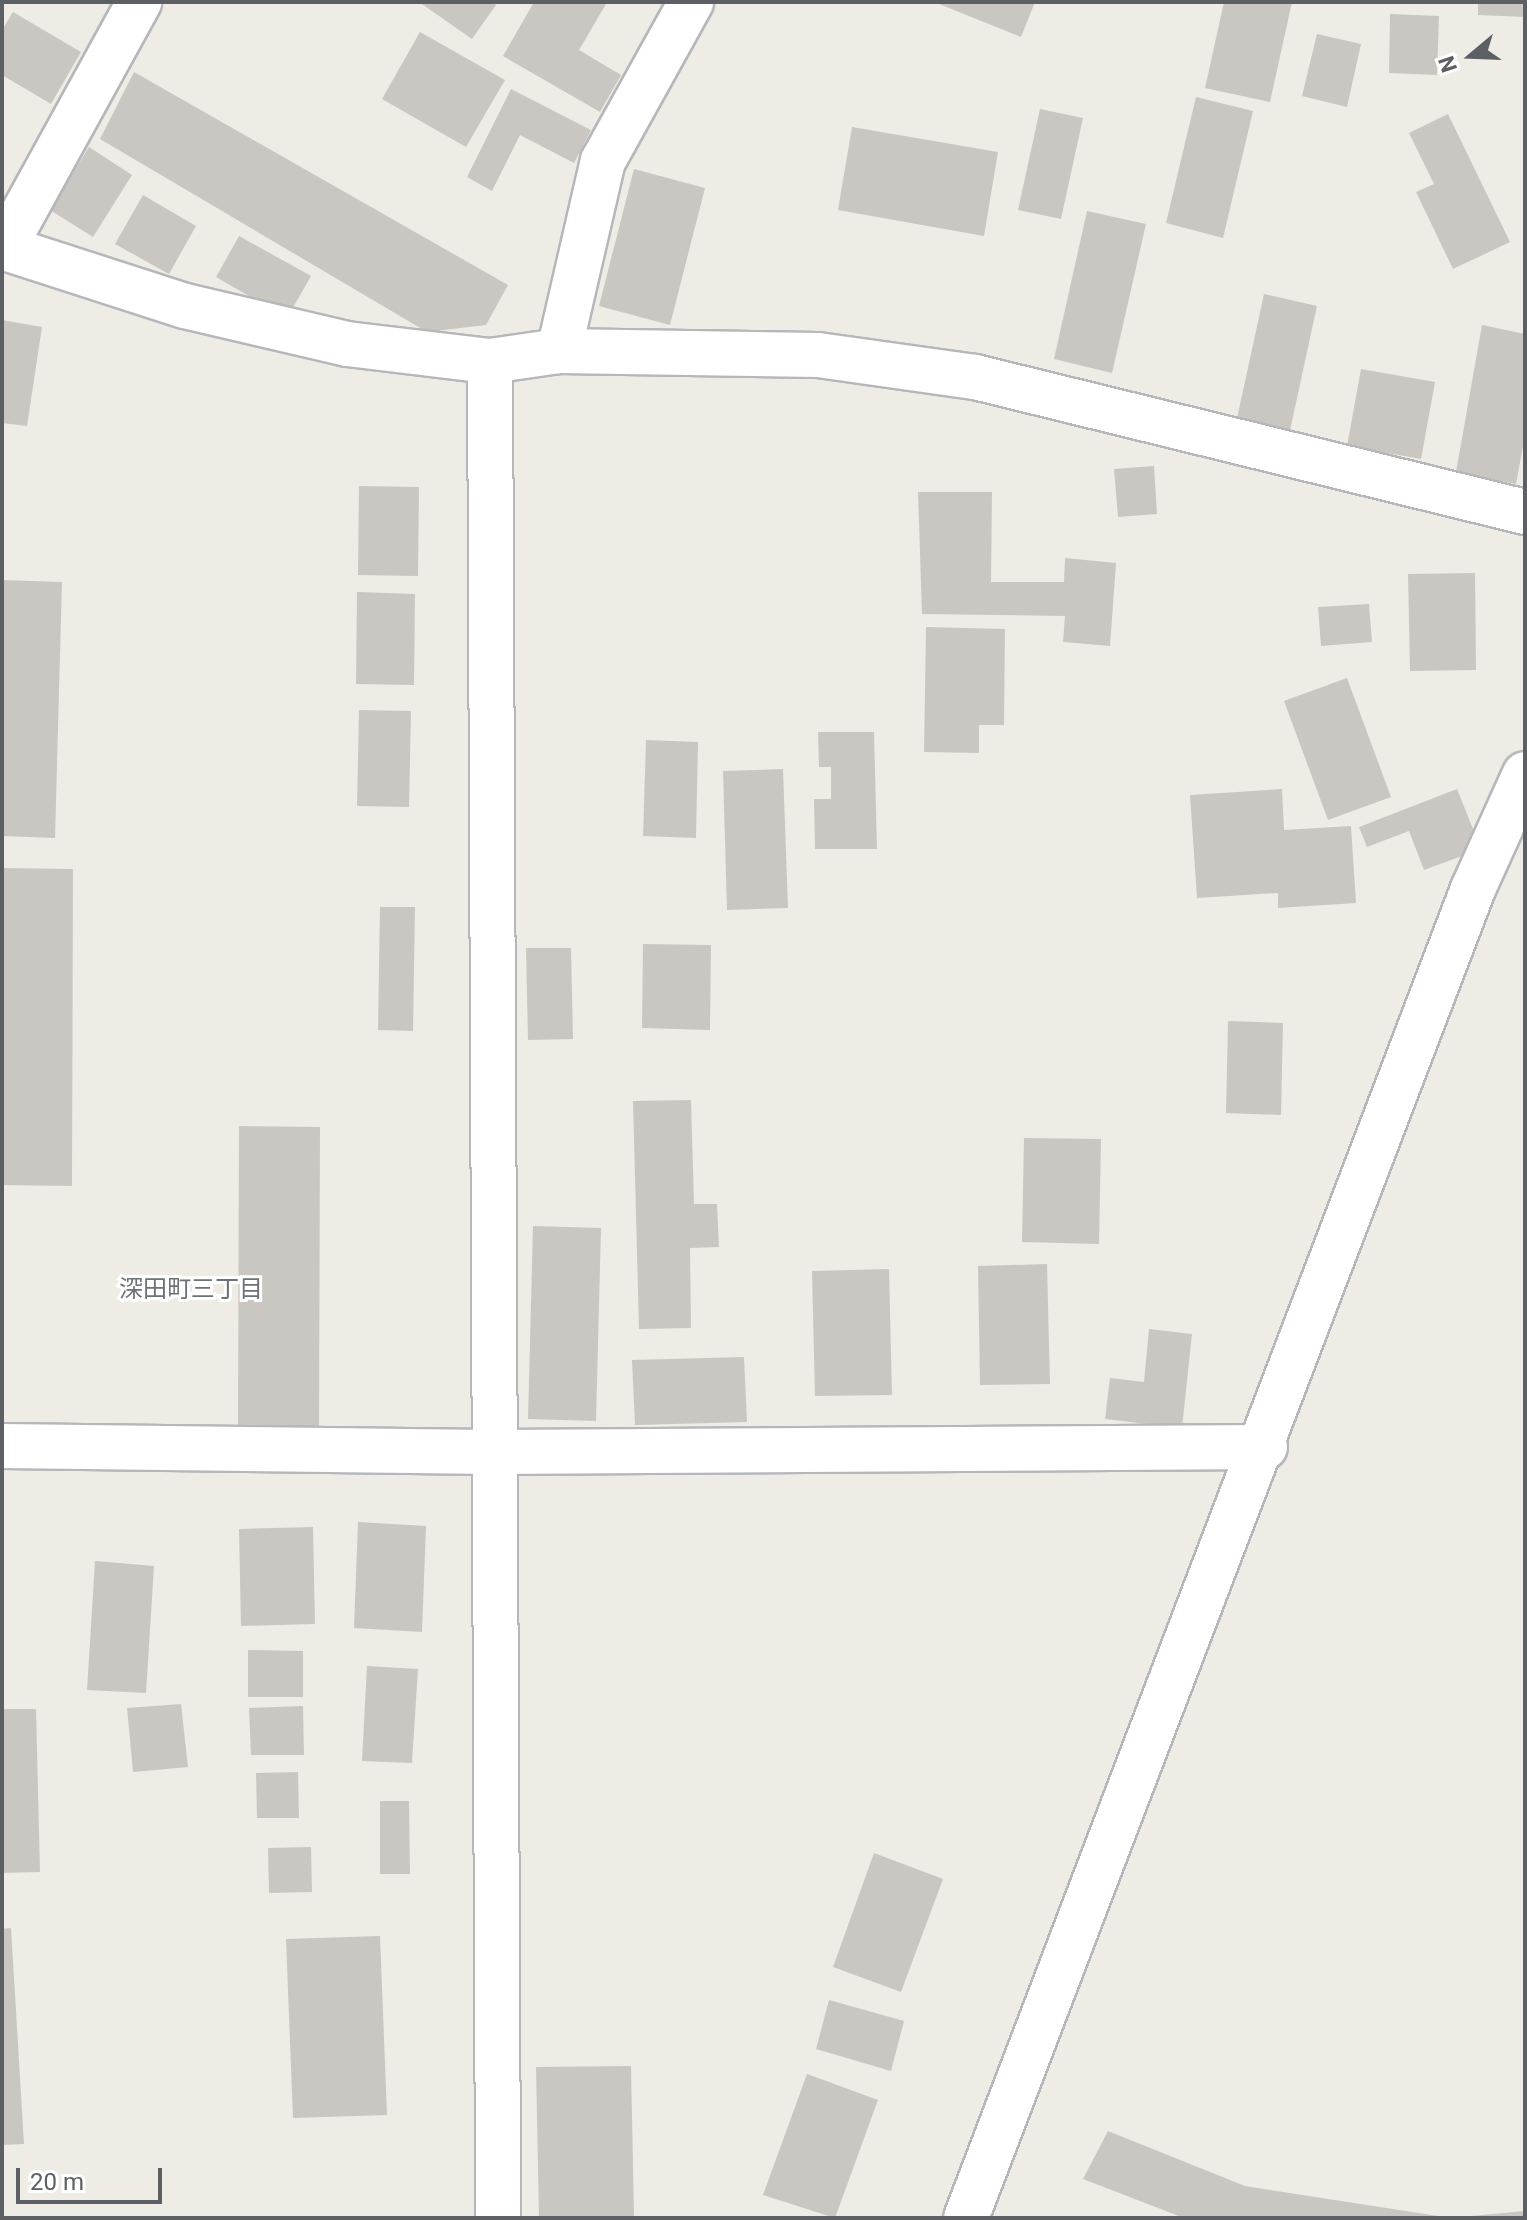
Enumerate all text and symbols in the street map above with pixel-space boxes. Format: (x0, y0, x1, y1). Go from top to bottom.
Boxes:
north arrow (1431, 16, 1511, 96)
text: N (1433, 53, 1462, 75)
district label: 深田町三丁目 (119, 1276, 263, 1304)
scale bar (20, 2152, 166, 2202)
text: 20 m (30, 2168, 84, 2196)

